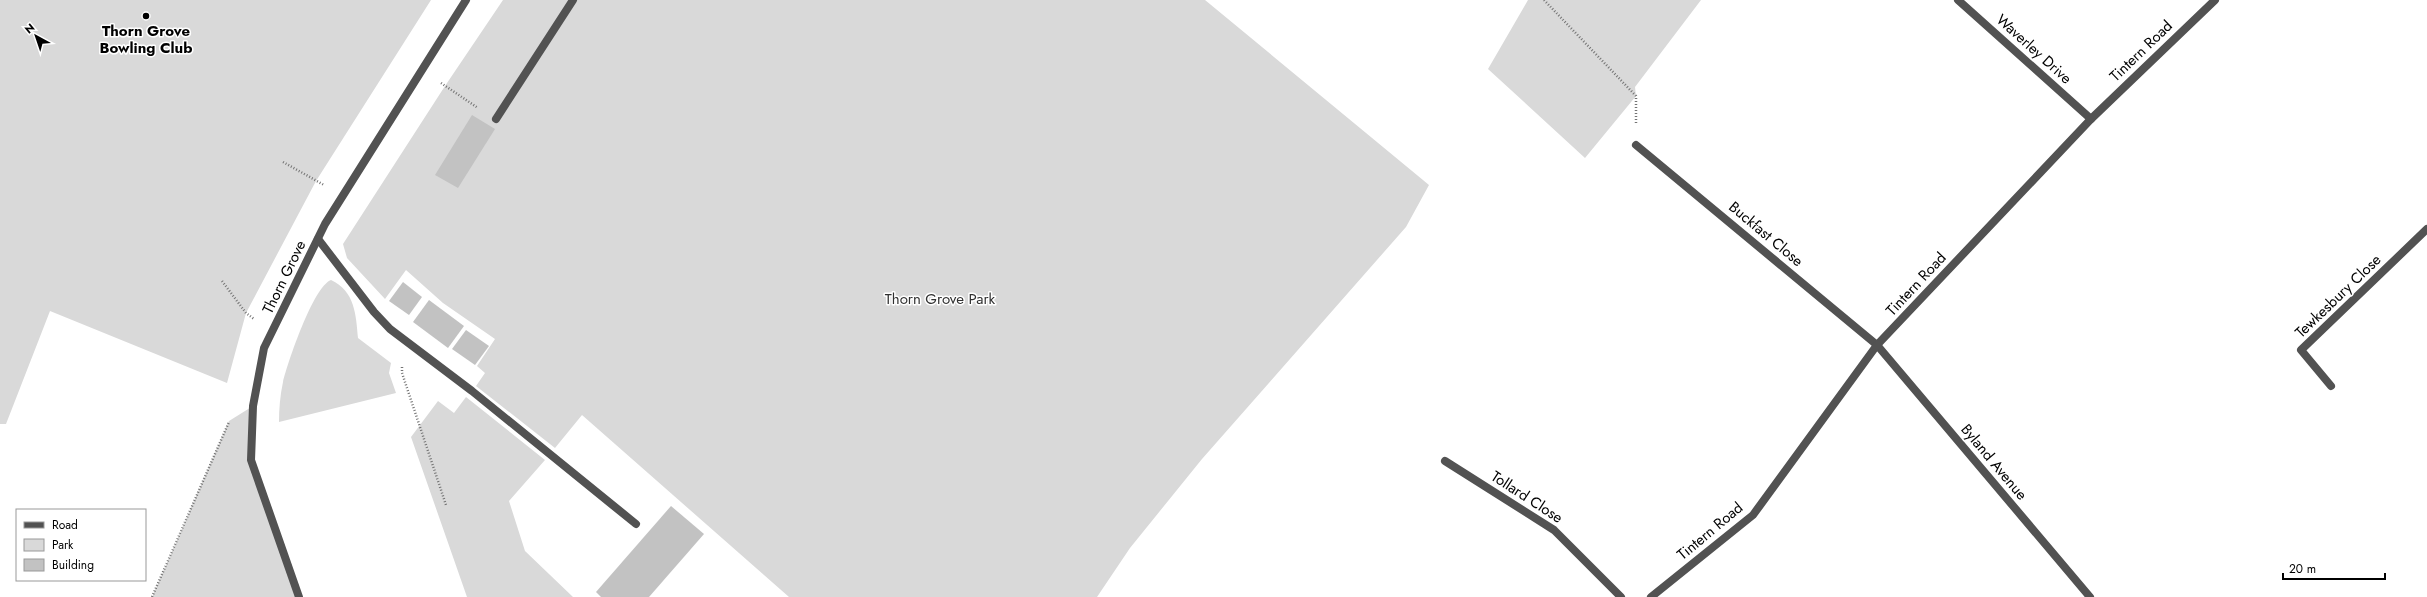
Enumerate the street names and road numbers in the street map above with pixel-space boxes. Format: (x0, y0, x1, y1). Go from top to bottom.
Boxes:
street label: Waverley Drive (1991, 9, 2077, 89)
street label: Tintern Road (2105, 15, 2177, 87)
street label: Buckfast Close (1724, 196, 1808, 272)
street label: Thorn Grove (257, 236, 311, 317)
street label: Tintern Road (1881, 247, 1951, 321)
street label: Tewkesbury Close (2290, 249, 2386, 343)
street label: Byland Avenue (1956, 419, 2033, 505)
street label: Tollard Close (1487, 466, 1567, 529)
street label: Tintern Road (1672, 497, 1748, 565)

